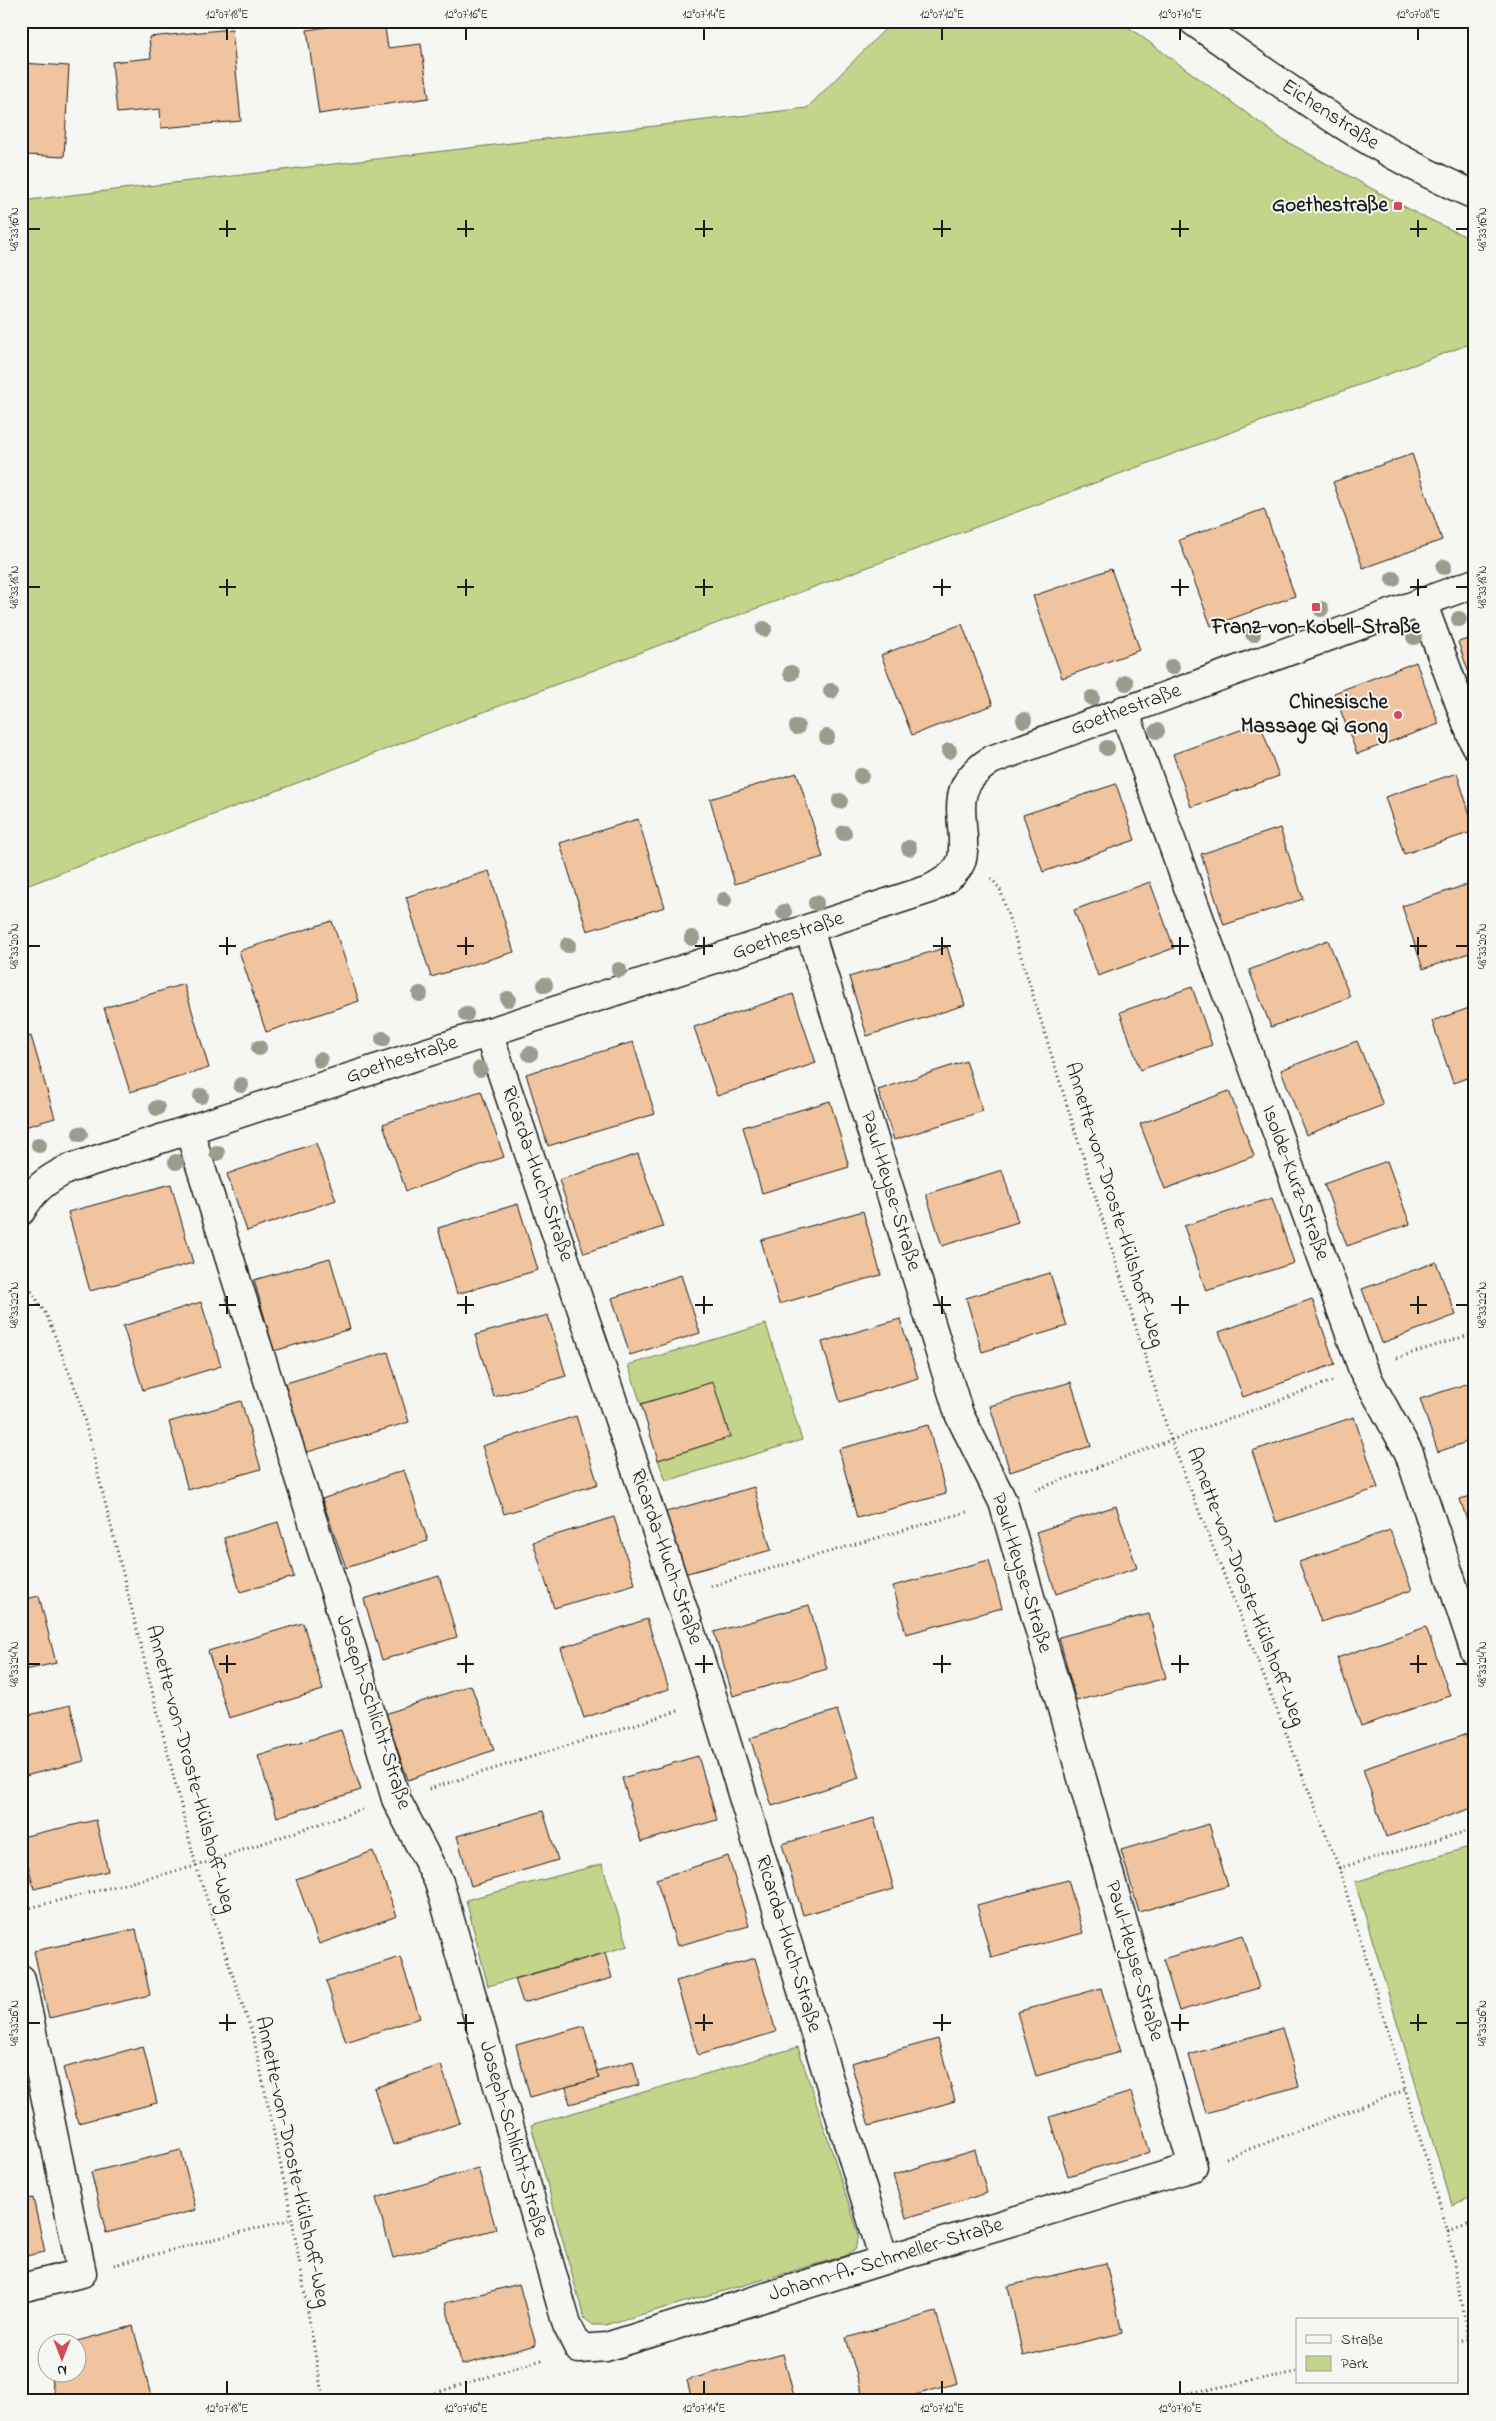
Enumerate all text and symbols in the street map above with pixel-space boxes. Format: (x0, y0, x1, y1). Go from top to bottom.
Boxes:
text: 12°07'18"E (206, 6, 248, 24)
text: 12°07'16"E (444, 6, 488, 24)
text: 12°07'14"E (682, 6, 726, 24)
text: 12°07'12"E (920, 6, 964, 24)
text: 12°07'10"E (1158, 6, 1202, 24)
text: 12°07'08"E (1396, 6, 1440, 24)
street label: Eichenstraße (1275, 72, 1385, 158)
place label: Goethestraße (1272, 191, 1389, 221)
marker: Goethestraße (1392, 200, 1404, 212)
text: 48°33'16"N (6, 207, 24, 251)
text: 48°33'16"N (1474, 207, 1492, 251)
text: 48°33'18"N (6, 565, 24, 609)
text: 48°33'18"N (1474, 565, 1492, 609)
marker: Franz-von-Kobell-Straße (1310, 601, 1322, 613)
place label: Franz-von-Kobell-Straße (1211, 613, 1421, 643)
street label: Goethestraße (1066, 676, 1186, 744)
place label: Chinesische Massage Qi Gong (1241, 688, 1389, 744)
marker: Chinesische Massage Qi Gong (1392, 709, 1404, 721)
street label: Goethestraße (728, 904, 848, 968)
text: 48°33'20"N (6, 923, 24, 969)
text: 48°33'20"N (1474, 923, 1492, 969)
street label: Goethestraße (342, 1028, 462, 1092)
street label: Annette-von-Droste-Hülshoff-Weg (1054, 1059, 1172, 1352)
street label: Ricarda-Huch-Straße (493, 1082, 581, 1266)
street label: Isolde-Kurz-Straße (1253, 1101, 1337, 1265)
street label: Paul-Heyse-Straße (850, 1107, 929, 1276)
text: 48°33'22"N (6, 1282, 24, 1328)
text: 48°33'22"N (1474, 1282, 1492, 1328)
street label: Annette-von-Droste-Hülshoff-Weg (1176, 1443, 1312, 1732)
street label: Ricarda-Huch-Straße (622, 1465, 710, 1649)
street label: Paul-Heyse-Straße (981, 1489, 1060, 1658)
street label: Joseph-Schlicht-Straße (327, 1611, 419, 1814)
street label: Annette-von-Droste-Hülshoff-Weg (135, 1622, 243, 1917)
text: 48°33'24"N (6, 1641, 24, 1687)
text: 48°33'24"N (1474, 1641, 1492, 1687)
street label: Ricarda-Huch-Straße (747, 1852, 829, 2037)
street label: Paul-Heyse-Straße (1095, 1877, 1171, 2046)
text: 48°33'26"N (6, 2000, 24, 2046)
text: 48°33'26"N (1474, 2000, 1492, 2046)
street label: Annette-von-Droste-Hülshoff-Weg (245, 2014, 338, 2311)
street label: Joseph-Schlicht-Straße (471, 2037, 556, 2241)
street label: Johann-A.-Schmeller-Straße (765, 2210, 1007, 2310)
legend (1296, 2318, 1458, 2384)
text: Straße (1341, 2329, 1383, 2351)
north arrow (38, 2334, 88, 2384)
text: Park (1341, 2353, 1369, 2375)
text: N (57, 2359, 67, 2380)
text: 12°07'18"E (206, 2400, 248, 2418)
text: 12°07'16"E (444, 2400, 488, 2418)
text: 12°07'14"E (682, 2400, 726, 2418)
text: 12°07'12"E (920, 2400, 964, 2418)
text: 12°07'10"E (1158, 2400, 1202, 2418)

